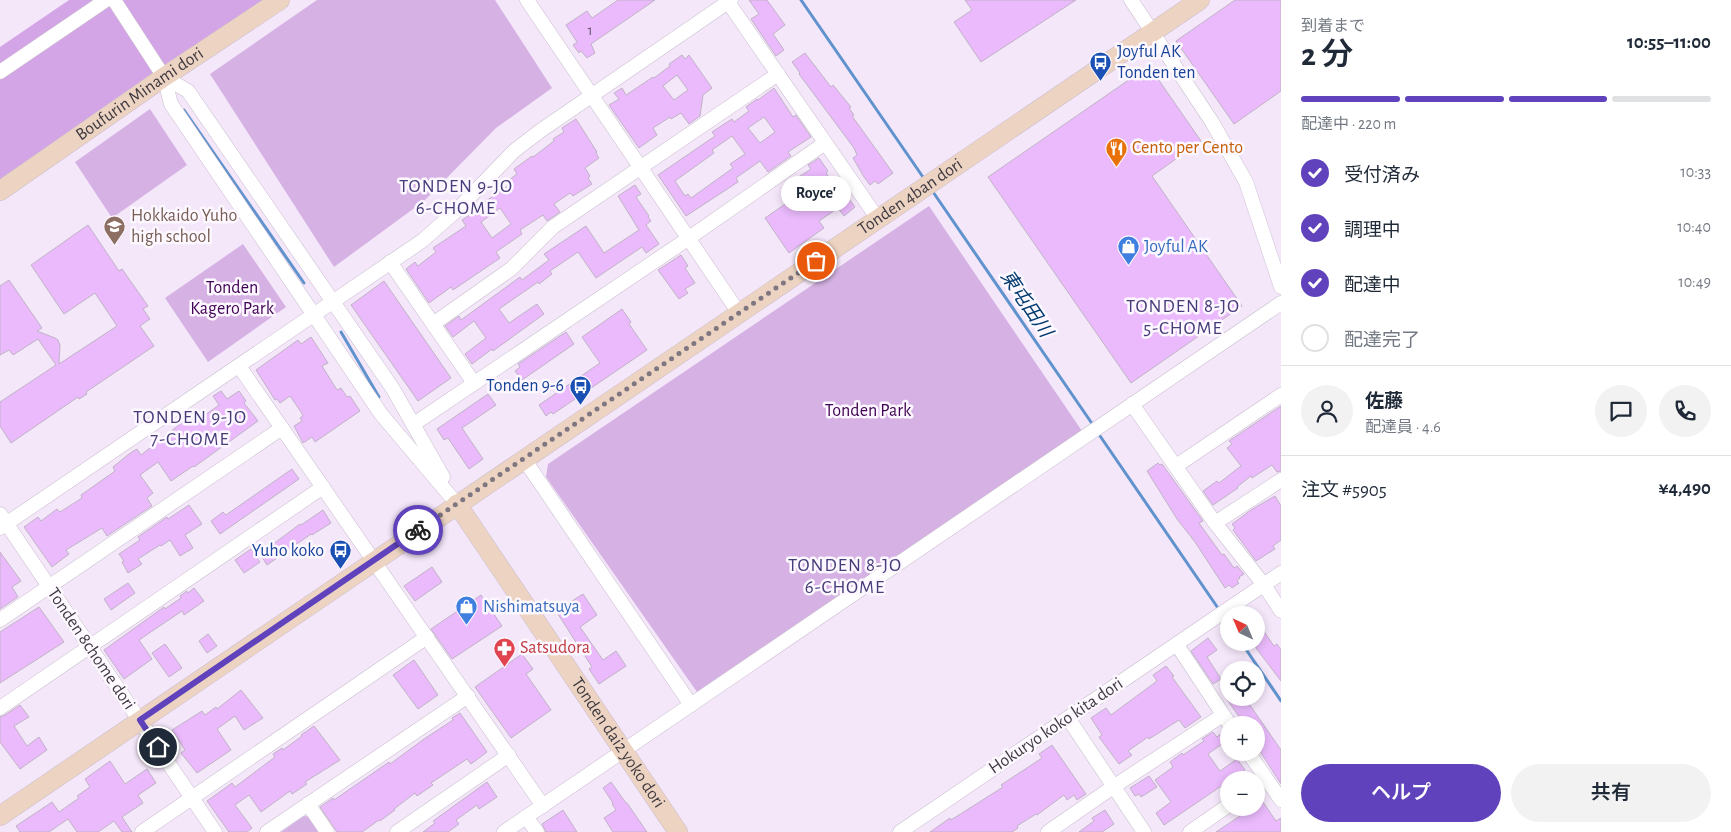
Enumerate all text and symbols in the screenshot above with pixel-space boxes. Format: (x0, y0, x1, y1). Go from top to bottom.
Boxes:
text: 到着まで (1301, 18, 1365, 34)
house number: 1 (587, 23, 593, 38)
text: 10:55–11:00 (1627, 33, 1711, 52)
text: 2 分 (1301, 39, 1353, 71)
place label: Joyful AK Tonden ten (1117, 43, 1196, 82)
street label: Boufurin Minami dori (73, 44, 207, 144)
bus stop icon: Joyful AK Tonden ten (1089, 50, 1113, 81)
text: 配達中 · 220 m (1301, 116, 1396, 132)
restaurant icon: Cento per Cento (1104, 136, 1128, 167)
place label: Cento per Cento (1132, 139, 1243, 157)
street label: Tonden 4ban dori (855, 155, 966, 239)
icon: check (1301, 159, 1329, 187)
text: 10:33 (1680, 164, 1711, 180)
text: 受付済み (1344, 166, 1420, 185)
callout: Royce' (781, 176, 851, 211)
district label: TONDEN 9-JO 6-CHOME (399, 177, 513, 218)
text: Royce' (796, 185, 836, 201)
place label: Hokkaido Yuho high school (131, 207, 238, 246)
school or university icon: Hokkaido Yuho high school (103, 214, 127, 245)
icon: check (1301, 214, 1329, 242)
text: 10:40 (1677, 219, 1711, 235)
text: 調理中 (1344, 221, 1401, 240)
shop icon: Joyful AK (1116, 235, 1140, 266)
place label: Joyful AK (1144, 238, 1208, 256)
pin (795, 240, 837, 282)
icon: bag (802, 247, 830, 275)
water label: 東屯田川 (997, 267, 1057, 342)
icon: check (1301, 269, 1329, 297)
text: 10:49 (1678, 274, 1711, 290)
text: 配達中 (1344, 276, 1401, 295)
park label: Tonden Kagero Park (190, 279, 275, 318)
district label: TONDEN 8-JO 5-CHOME (1126, 297, 1240, 338)
text: 配達完了 (1344, 331, 1420, 350)
bus stop icon: Tonden 9-6 (568, 374, 592, 405)
place label: Tonden 9-6 (486, 377, 564, 395)
button: person (1301, 385, 1353, 437)
button: chat (1595, 385, 1647, 437)
button: phone (1659, 385, 1711, 437)
text: 佐藤 (1365, 392, 1403, 411)
park label: Tonden Park (825, 402, 912, 420)
district label: TONDEN 9-JO 7-CHOME (133, 408, 247, 449)
text: 配達員 · 4.6 (1365, 419, 1441, 435)
text: ¥4,490 (1658, 479, 1711, 498)
text: 注文 #5905 (1301, 481, 1387, 500)
courier (393, 505, 443, 555)
icon: bike (404, 516, 432, 544)
bus stop icon: Yuho koko (328, 539, 352, 570)
place label: Yuho koko (252, 542, 324, 560)
district label: TONDEN 8-JO 6-CHOME (788, 556, 902, 597)
street label: Tonden 8chome dori (44, 585, 138, 713)
shop icon: Nishimatsuya (455, 595, 479, 626)
place label: Nishimatsuya (483, 598, 580, 616)
north arrow (1220, 606, 1265, 651)
map controls (1220, 606, 1265, 816)
pharmacy icon: Satsudora (492, 636, 516, 667)
place label: Satsudora (520, 639, 590, 657)
button: locate (1220, 661, 1265, 706)
street label: Tonden dai2 yoko dori (568, 674, 668, 811)
street label: Hokuryo koko kita dori (986, 675, 1126, 777)
button: + (1220, 716, 1265, 761)
pin (137, 726, 179, 768)
icon: home (144, 733, 172, 761)
button: ヘルプ (1301, 764, 1501, 822)
button: 共有 (1511, 764, 1711, 822)
button: − (1220, 771, 1265, 816)

